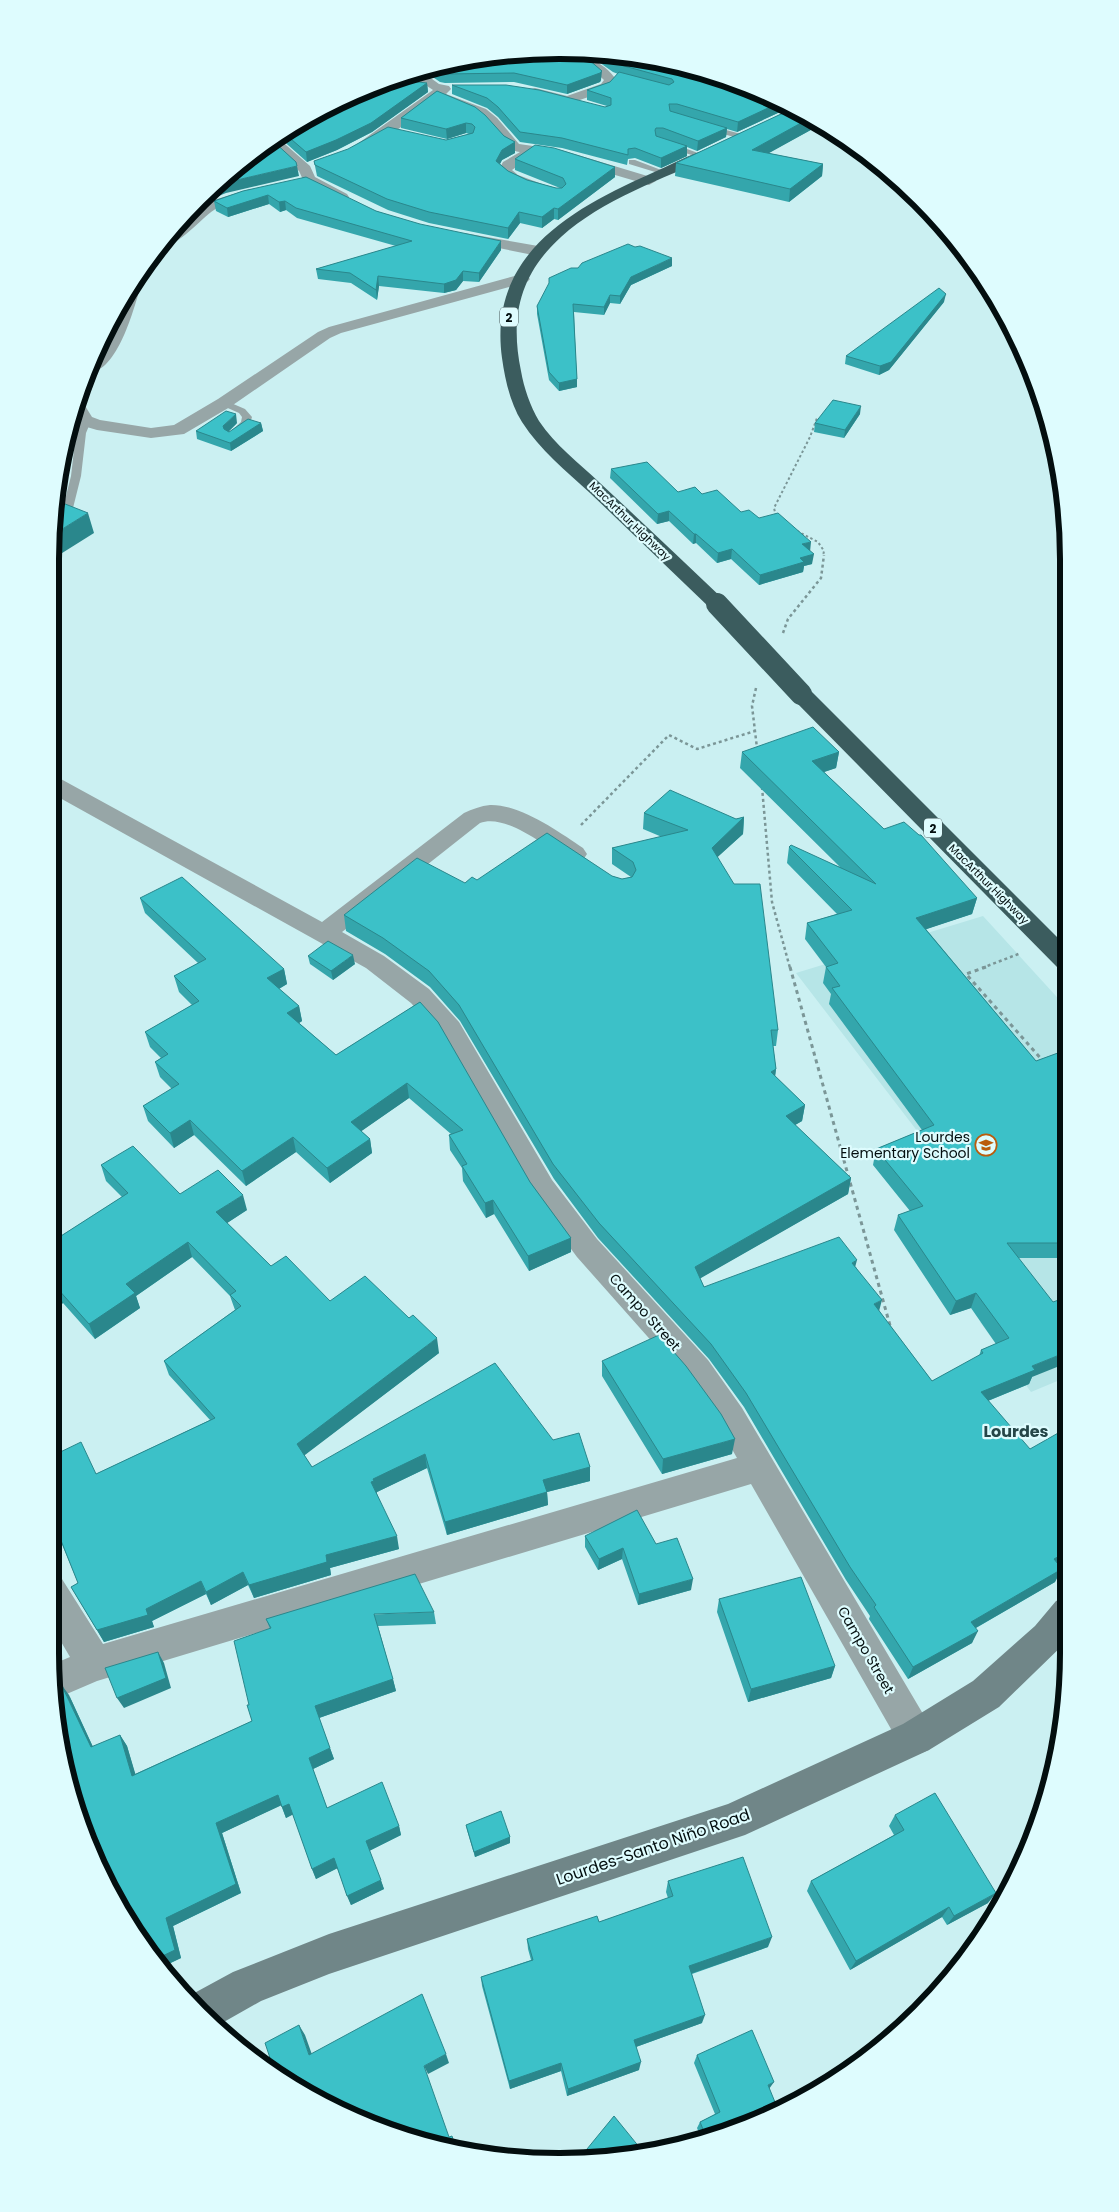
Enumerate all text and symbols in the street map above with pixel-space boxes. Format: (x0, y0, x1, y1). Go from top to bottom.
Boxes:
road number: 2 (500, 308, 518, 326)
street label: MacArthur Highway (586, 478, 675, 565)
road number: 2 (924, 818, 942, 838)
street label: MacArthur Highway (945, 840, 1033, 928)
place label: Lourdes Elementary School (840, 1127, 970, 1163)
school or university icon: Lourdes Elementary School (974, 1133, 998, 1157)
street label: Campo Street (605, 1269, 685, 1355)
district label: Lourdes (983, 1420, 1049, 1443)
street label: Campo Street (833, 1603, 899, 1697)
street label: Lourdes-Santo Niño Road (553, 1803, 753, 1891)

